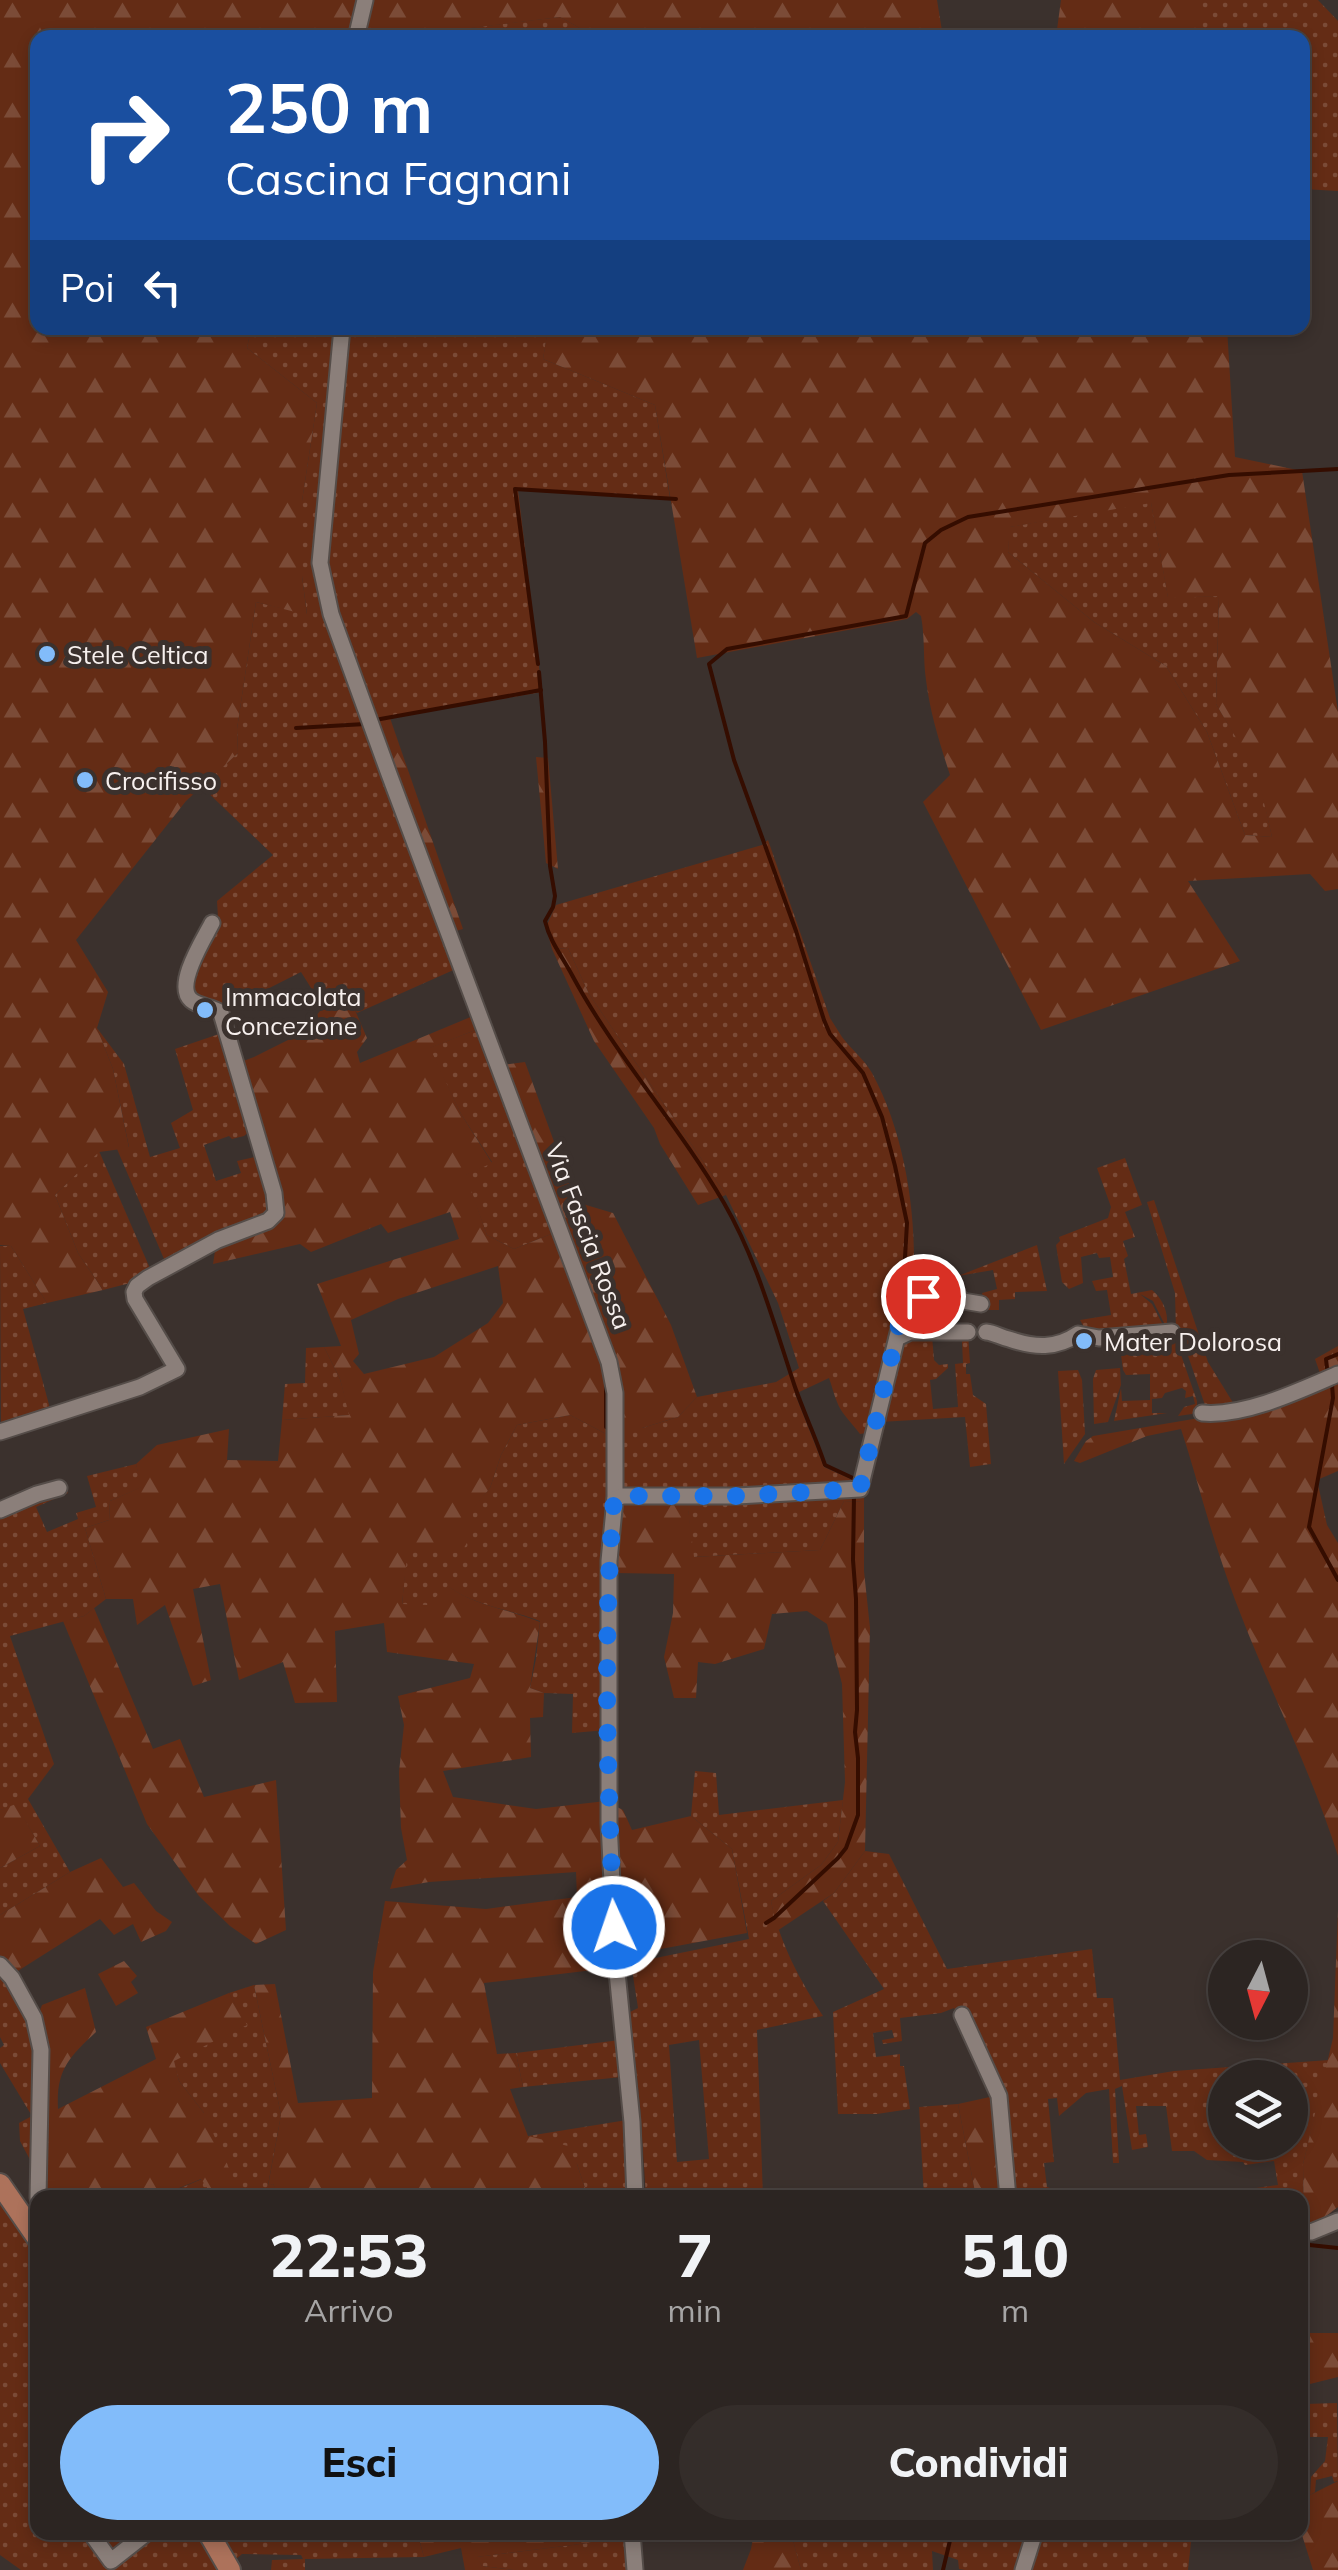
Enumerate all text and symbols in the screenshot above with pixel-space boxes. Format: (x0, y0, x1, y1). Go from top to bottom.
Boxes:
text: 250 m (225, 63, 433, 151)
icon: right (60, 70, 190, 200)
text: Cascina Fagnani (225, 150, 571, 206)
icon: left (135, 260, 190, 315)
text: Poi (60, 264, 115, 312)
place label: Stele Celtica (67, 639, 209, 670)
marker: Stele Celtica (36, 643, 58, 665)
place label: Crocifisso (105, 765, 217, 796)
marker: Crocifisso (74, 769, 96, 791)
place label: Immacolata Concezione (225, 981, 361, 1041)
marker: Immacolata Concezione (194, 999, 216, 1021)
street label: Via Fascia Rossa (539, 1139, 639, 1333)
pin (881, 1254, 966, 1339)
icon: arrive (896, 1269, 951, 1324)
place label: Mater Dolorosa (1104, 1326, 1282, 1357)
marker: Mater Dolorosa (1073, 1330, 1095, 1352)
position arrow (562, 1875, 666, 1979)
north arrow (1208, 1940, 1308, 2040)
map controls (1208, 1940, 1308, 2160)
button: layers (1208, 2060, 1308, 2160)
text: 22:53 (269, 2217, 429, 2292)
text: 7 (677, 2217, 713, 2292)
text: 510 (961, 2217, 1069, 2292)
text: Arrivo (304, 2290, 393, 2330)
text: min (668, 2290, 722, 2330)
text: m (1001, 2290, 1029, 2330)
button: Esci (60, 2405, 659, 2520)
button: Condividi (679, 2405, 1278, 2520)

